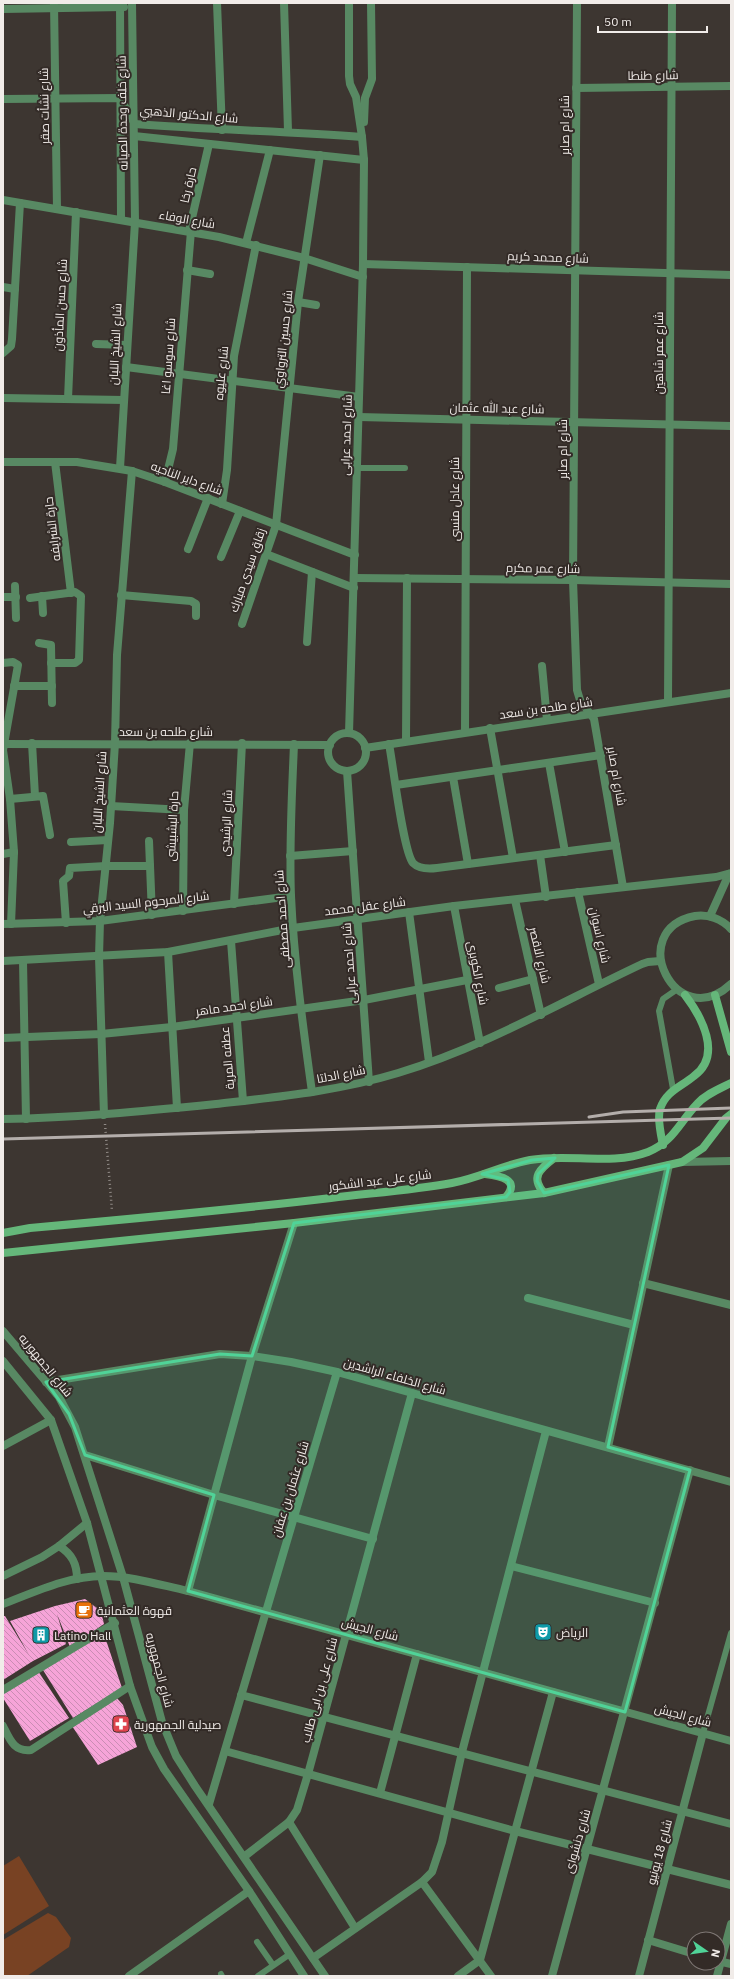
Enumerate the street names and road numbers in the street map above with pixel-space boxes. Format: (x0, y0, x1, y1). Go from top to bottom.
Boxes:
street label: شارع خلف وحدة الصيانه (113, 55, 132, 171)
street label: شارع طنطا (627, 67, 679, 84)
street label: شارع نشأت صقر (36, 68, 53, 145)
street label: شارع ام صابر (557, 95, 573, 156)
street label: شارع الدكتور الذهبي (139, 102, 239, 129)
street label: حارة رخا (177, 166, 199, 204)
street label: شارع الوفاء (158, 207, 216, 232)
street label: شارع محمد كريم (507, 248, 589, 267)
street label: شارع حسن المأذون (50, 258, 71, 352)
street label: شارع حسين الترواوي (270, 289, 299, 389)
street label: شارع الشيخ اللبان (105, 303, 126, 385)
street label: شارع عمر شاهين (651, 312, 667, 394)
street label: شارع سوسو اغا (158, 317, 179, 395)
street label: شارع عليوه (211, 345, 232, 401)
street label: شارع احمد عرابى (337, 394, 356, 476)
street label: شارع عبد الله عثمان (449, 400, 545, 417)
street label: شارع ام صابر (555, 419, 571, 480)
street label: شارع عادل منسى (447, 457, 463, 541)
street label: شارع داير الناحيه (149, 458, 225, 499)
street label: حارة الشرايفه (41, 496, 63, 562)
street label: زقاق سيدى مبارك (226, 526, 268, 614)
street label: شارع عمر مكرم (506, 560, 580, 577)
street label: شارع طلحه بن سعد (498, 694, 594, 723)
street label: شارع طلحه بن سعد (119, 724, 213, 740)
street label: شارع ام صابر (603, 744, 630, 807)
street label: شارع الشيخ اللبان (89, 750, 110, 834)
street label: شارع الرشيدى (217, 789, 236, 857)
street label: حارة البشبيشى (163, 790, 181, 862)
street label: شارع احمد مصطفى (271, 869, 294, 969)
street label: شارع المرحوم السيد البرقي (82, 888, 210, 919)
street label: شارع عقل محمد (324, 894, 407, 919)
street label: شارع اسوان (585, 905, 614, 965)
street label: شارع احمد عرابى (339, 922, 360, 1004)
street label: شارع الاقصر (525, 924, 554, 985)
street label: شارع الكوبرى (463, 940, 492, 1007)
street label: شارع احمد ماهر (193, 993, 274, 1020)
street label: عطفه المرية (217, 1026, 237, 1090)
street label: شارع الدلتا (315, 1062, 367, 1087)
street label: شارع على عبد الشكور (327, 1166, 432, 1195)
street label: شارع الجمهوريه (15, 1330, 76, 1400)
street label: شارع الخلفاء الراشدين (342, 1354, 448, 1399)
street label: شارع عثمان بن عفان (268, 1439, 313, 1539)
street label: شارع الجيش (340, 1614, 400, 1645)
street label: شارع الجمهوريه (142, 1631, 177, 1709)
street label: شارع على بن ابى طالب (298, 1636, 341, 1745)
street label: شارع الجيش (653, 1700, 713, 1731)
street label: شارع دنشواى (561, 1807, 594, 1875)
street label: شارع 18 يونيو (643, 1818, 676, 1887)

